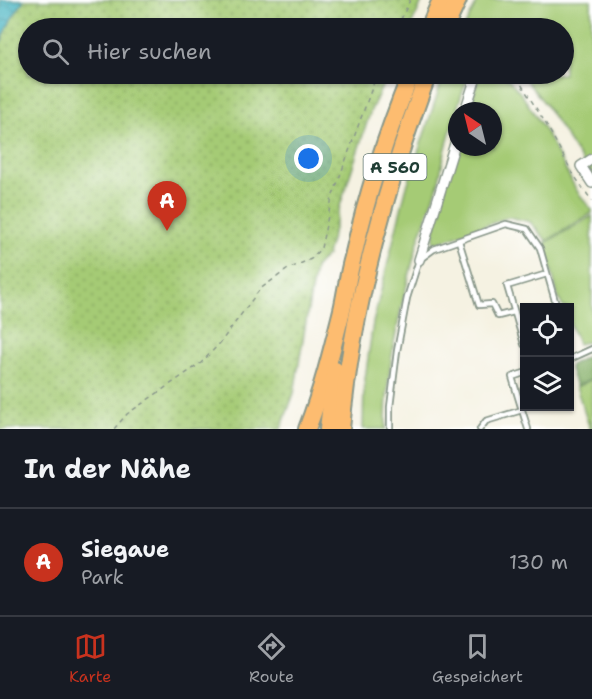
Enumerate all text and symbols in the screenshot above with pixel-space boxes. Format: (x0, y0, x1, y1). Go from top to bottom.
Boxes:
search box (18, 18, 574, 84)
icon: search (39, 35, 72, 68)
text: Hier suchen (87, 37, 212, 66)
north arrow (448, 102, 502, 156)
your location (294, 144, 323, 173)
road number: A 560 (364, 154, 426, 180)
pin: A (148, 182, 186, 231)
map controls (520, 303, 574, 411)
button: locate (520, 303, 574, 357)
button: layers (520, 357, 574, 411)
text: In der Nähe (24, 451, 191, 486)
text: Siegaue (81, 535, 169, 564)
text: A (36, 549, 51, 575)
text: 130 m (509, 549, 568, 575)
text: Park (81, 564, 124, 590)
tab: Karte (69, 630, 111, 687)
tab: Route (249, 630, 294, 687)
tab: Gespeichert (432, 630, 523, 687)

